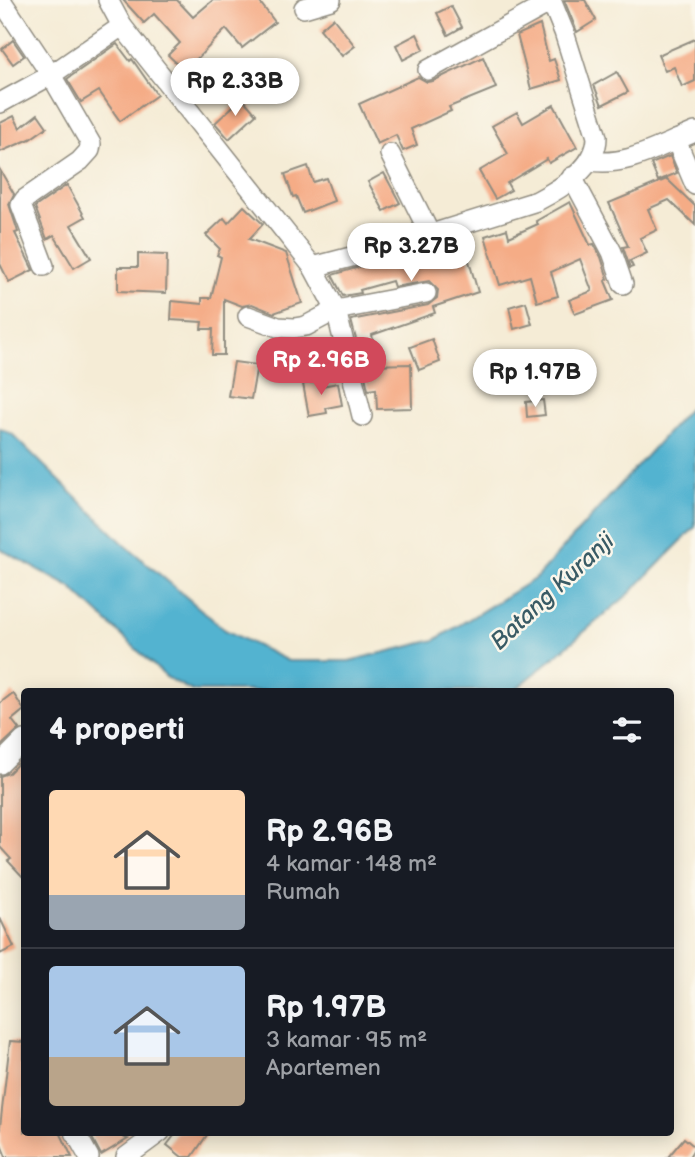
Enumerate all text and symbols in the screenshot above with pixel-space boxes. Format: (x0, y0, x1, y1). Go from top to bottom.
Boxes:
pin: Rp 2.33B (163, 58, 307, 118)
text: Rp 2.33B (186, 67, 284, 95)
pin: Rp 3.27B (339, 224, 483, 283)
text: Rp 3.27B (363, 232, 459, 260)
pin: Rp 2.96B (249, 338, 393, 397)
text: Rp 2.96B (272, 346, 370, 374)
pin: Rp 1.97B (463, 350, 607, 409)
text: Rp 1.97B (489, 358, 581, 386)
water label: Batang Kuranji (484, 526, 621, 656)
icon: filters (608, 711, 646, 749)
text: 4 properti (49, 712, 185, 748)
text: Rp 2.96B (266, 814, 393, 850)
icon: home (105, 818, 189, 902)
text: 4 kamar · 148 m² (266, 850, 437, 878)
text: Rumah (266, 878, 340, 906)
text: Rp 1.97B (266, 990, 386, 1026)
icon: home (105, 994, 189, 1078)
text: 3 kamar · 95 m² (266, 1026, 427, 1054)
text: Apartemen (266, 1054, 381, 1082)

